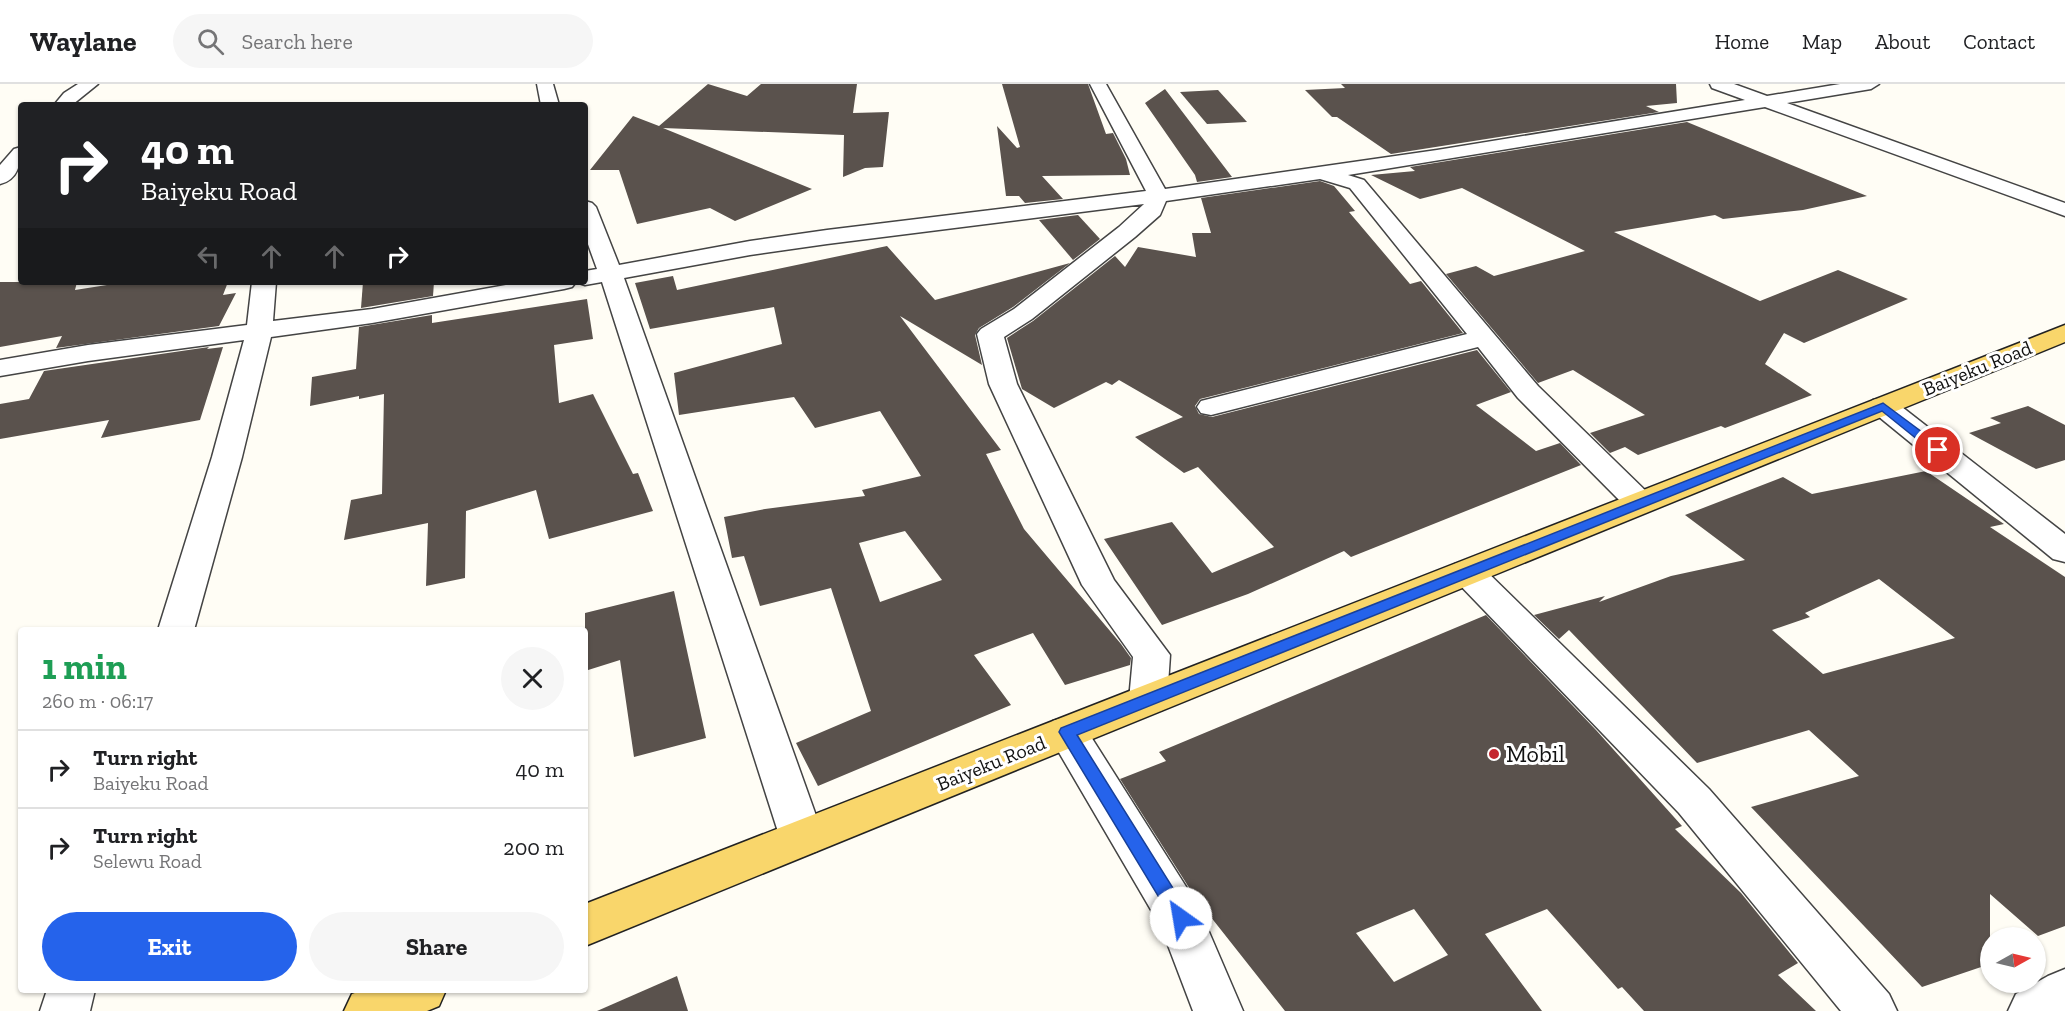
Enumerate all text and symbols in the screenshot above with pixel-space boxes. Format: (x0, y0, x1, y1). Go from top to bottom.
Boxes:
search box (173, 14, 593, 68)
text: Waylane (30, 25, 137, 58)
icon: search (194, 25, 227, 58)
text: Search here (242, 28, 353, 55)
text: Home (1715, 29, 1769, 54)
text: Map (1802, 29, 1842, 54)
text: About (1875, 29, 1930, 54)
text: Contact (1963, 29, 2035, 54)
text: 40 m (141, 124, 234, 175)
icon: right (42, 126, 120, 204)
text: Baiyeku Road (141, 175, 297, 207)
icon: left (192, 240, 225, 273)
icon: ahead (255, 240, 288, 273)
icon: ahead (318, 240, 351, 273)
icon: right (381, 240, 414, 273)
street label: Baiyeku Road (1919, 335, 2035, 401)
pin (1912, 424, 1963, 475)
icon: arrive (1921, 433, 1954, 466)
text: 1 min (42, 645, 127, 688)
button: close (501, 647, 564, 710)
text: 260 m · 06:17 (42, 689, 153, 713)
street label: Baiyeku Road (933, 730, 1049, 796)
place label: Mobil (1506, 739, 1565, 768)
text: Turn right (93, 744, 197, 771)
marker: Mobil (1487, 747, 1501, 761)
icon: right (42, 753, 75, 786)
text: 40 m (515, 756, 564, 783)
text: Baiyeku Road (93, 771, 209, 795)
text: Turn right (93, 822, 197, 849)
icon: right (42, 831, 75, 864)
text: 200 m (503, 834, 564, 861)
text: Selewu Road (93, 849, 202, 873)
position arrow (1149, 886, 1213, 950)
button: Exit (42, 912, 297, 981)
button: Share (309, 912, 564, 981)
north arrow (1980, 927, 2046, 993)
map controls (1980, 927, 2046, 993)

